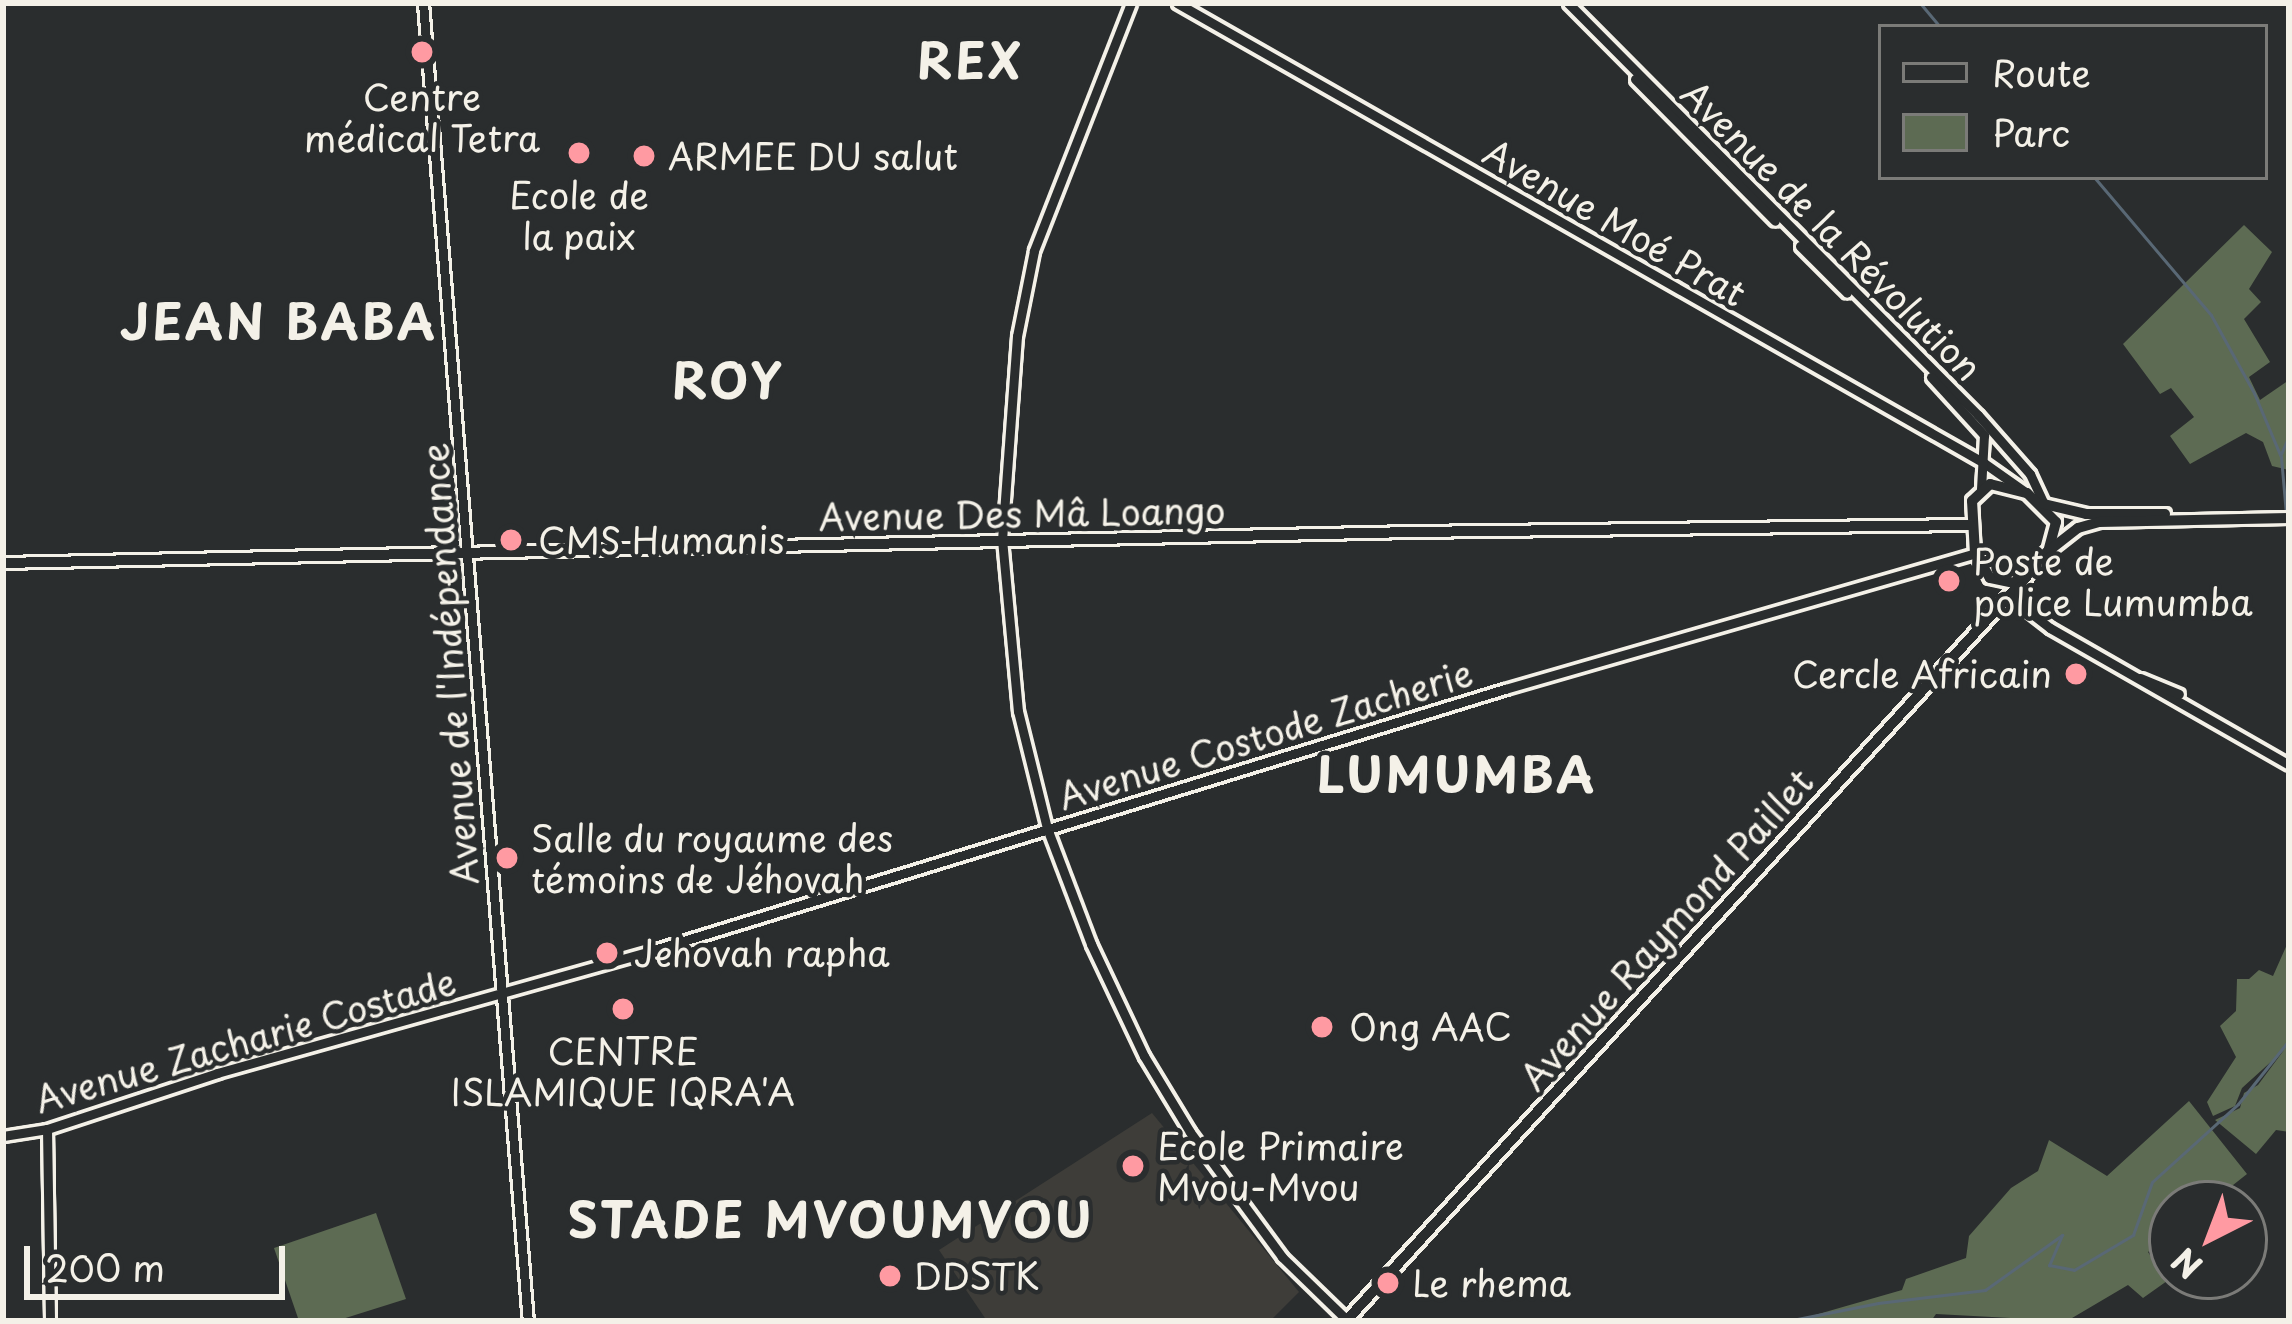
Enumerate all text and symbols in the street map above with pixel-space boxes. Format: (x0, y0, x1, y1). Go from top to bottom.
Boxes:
legend (1878, 24, 2268, 180)
district label: REX (917, 31, 1023, 89)
marker: Centre médical Tetra (406, 36, 438, 68)
text: Route (1992, 45, 2091, 99)
street label: Avenue de la Révolution (1673, 71, 1991, 389)
place label: Centre médical Tetra (304, 74, 540, 159)
text: Parc (1992, 105, 2070, 159)
street label: Avenue Moé Prat (1477, 130, 1753, 314)
place label: ARMEE DU salut (668, 134, 963, 178)
marker: Ecole de la paix (566, 140, 592, 166)
marker: ARMEE DU salut (631, 143, 657, 169)
place label: Ecole de la paix (508, 172, 650, 257)
district label: JEAN BABA (120, 292, 438, 350)
district label: ROY (673, 351, 783, 409)
street label: Avenue de l'Indépendance (412, 441, 486, 887)
street label: Avenue Des Mâ Loango (819, 488, 1225, 538)
place label: CMS Humanis (538, 518, 786, 562)
marker: CMS Humanis (495, 524, 527, 556)
place label: Poste de police Lumumba (1973, 538, 2253, 623)
marker: Poste de police Lumumba (1936, 568, 1962, 594)
street label: Avenue Costode Zacherie (1052, 650, 1478, 818)
place label: Cercle Africain (1789, 652, 2052, 696)
marker: Cercle Africain (2063, 661, 2089, 687)
district label: LUMUMBA (1318, 745, 1596, 803)
street label: Avenue Raymond Paillet (1511, 760, 1821, 1098)
place label: Salle du royaume des témoins de Jéhovah (531, 815, 900, 900)
marker: Salle du royaume des témoins de Jéhovah (494, 845, 520, 871)
place label: Jehovah rapha (634, 931, 889, 975)
marker: Jehovah rapha (591, 937, 623, 969)
street label: Avenue Zacharie Costade (29, 959, 461, 1121)
marker: CENTRE ISLAMIQUE IQRA'A (610, 996, 636, 1022)
place label: Ong AAC (1349, 1005, 1513, 1049)
marker: Ong AAC (1306, 1011, 1338, 1043)
place label: CENTRE ISLAMIQUE IQRA'A (451, 1028, 795, 1113)
place label: Ecole Primaire Mvou-Mvou (1157, 1123, 1406, 1208)
marker: Ecole Primaire Mvou-Mvou (1120, 1153, 1146, 1179)
north arrow (2148, 1180, 2268, 1300)
district label: STADE MVOUMVOU (568, 1190, 1094, 1248)
scale bar (30, 1222, 291, 1296)
text: N (2159, 1237, 2212, 1292)
text: 200 m (45, 1240, 165, 1294)
place label: DDSTK (914, 1254, 1040, 1298)
place label: Le rhema (1412, 1261, 1574, 1305)
marker: DDSTK (877, 1263, 903, 1289)
marker: Le rhema (1375, 1270, 1401, 1296)

